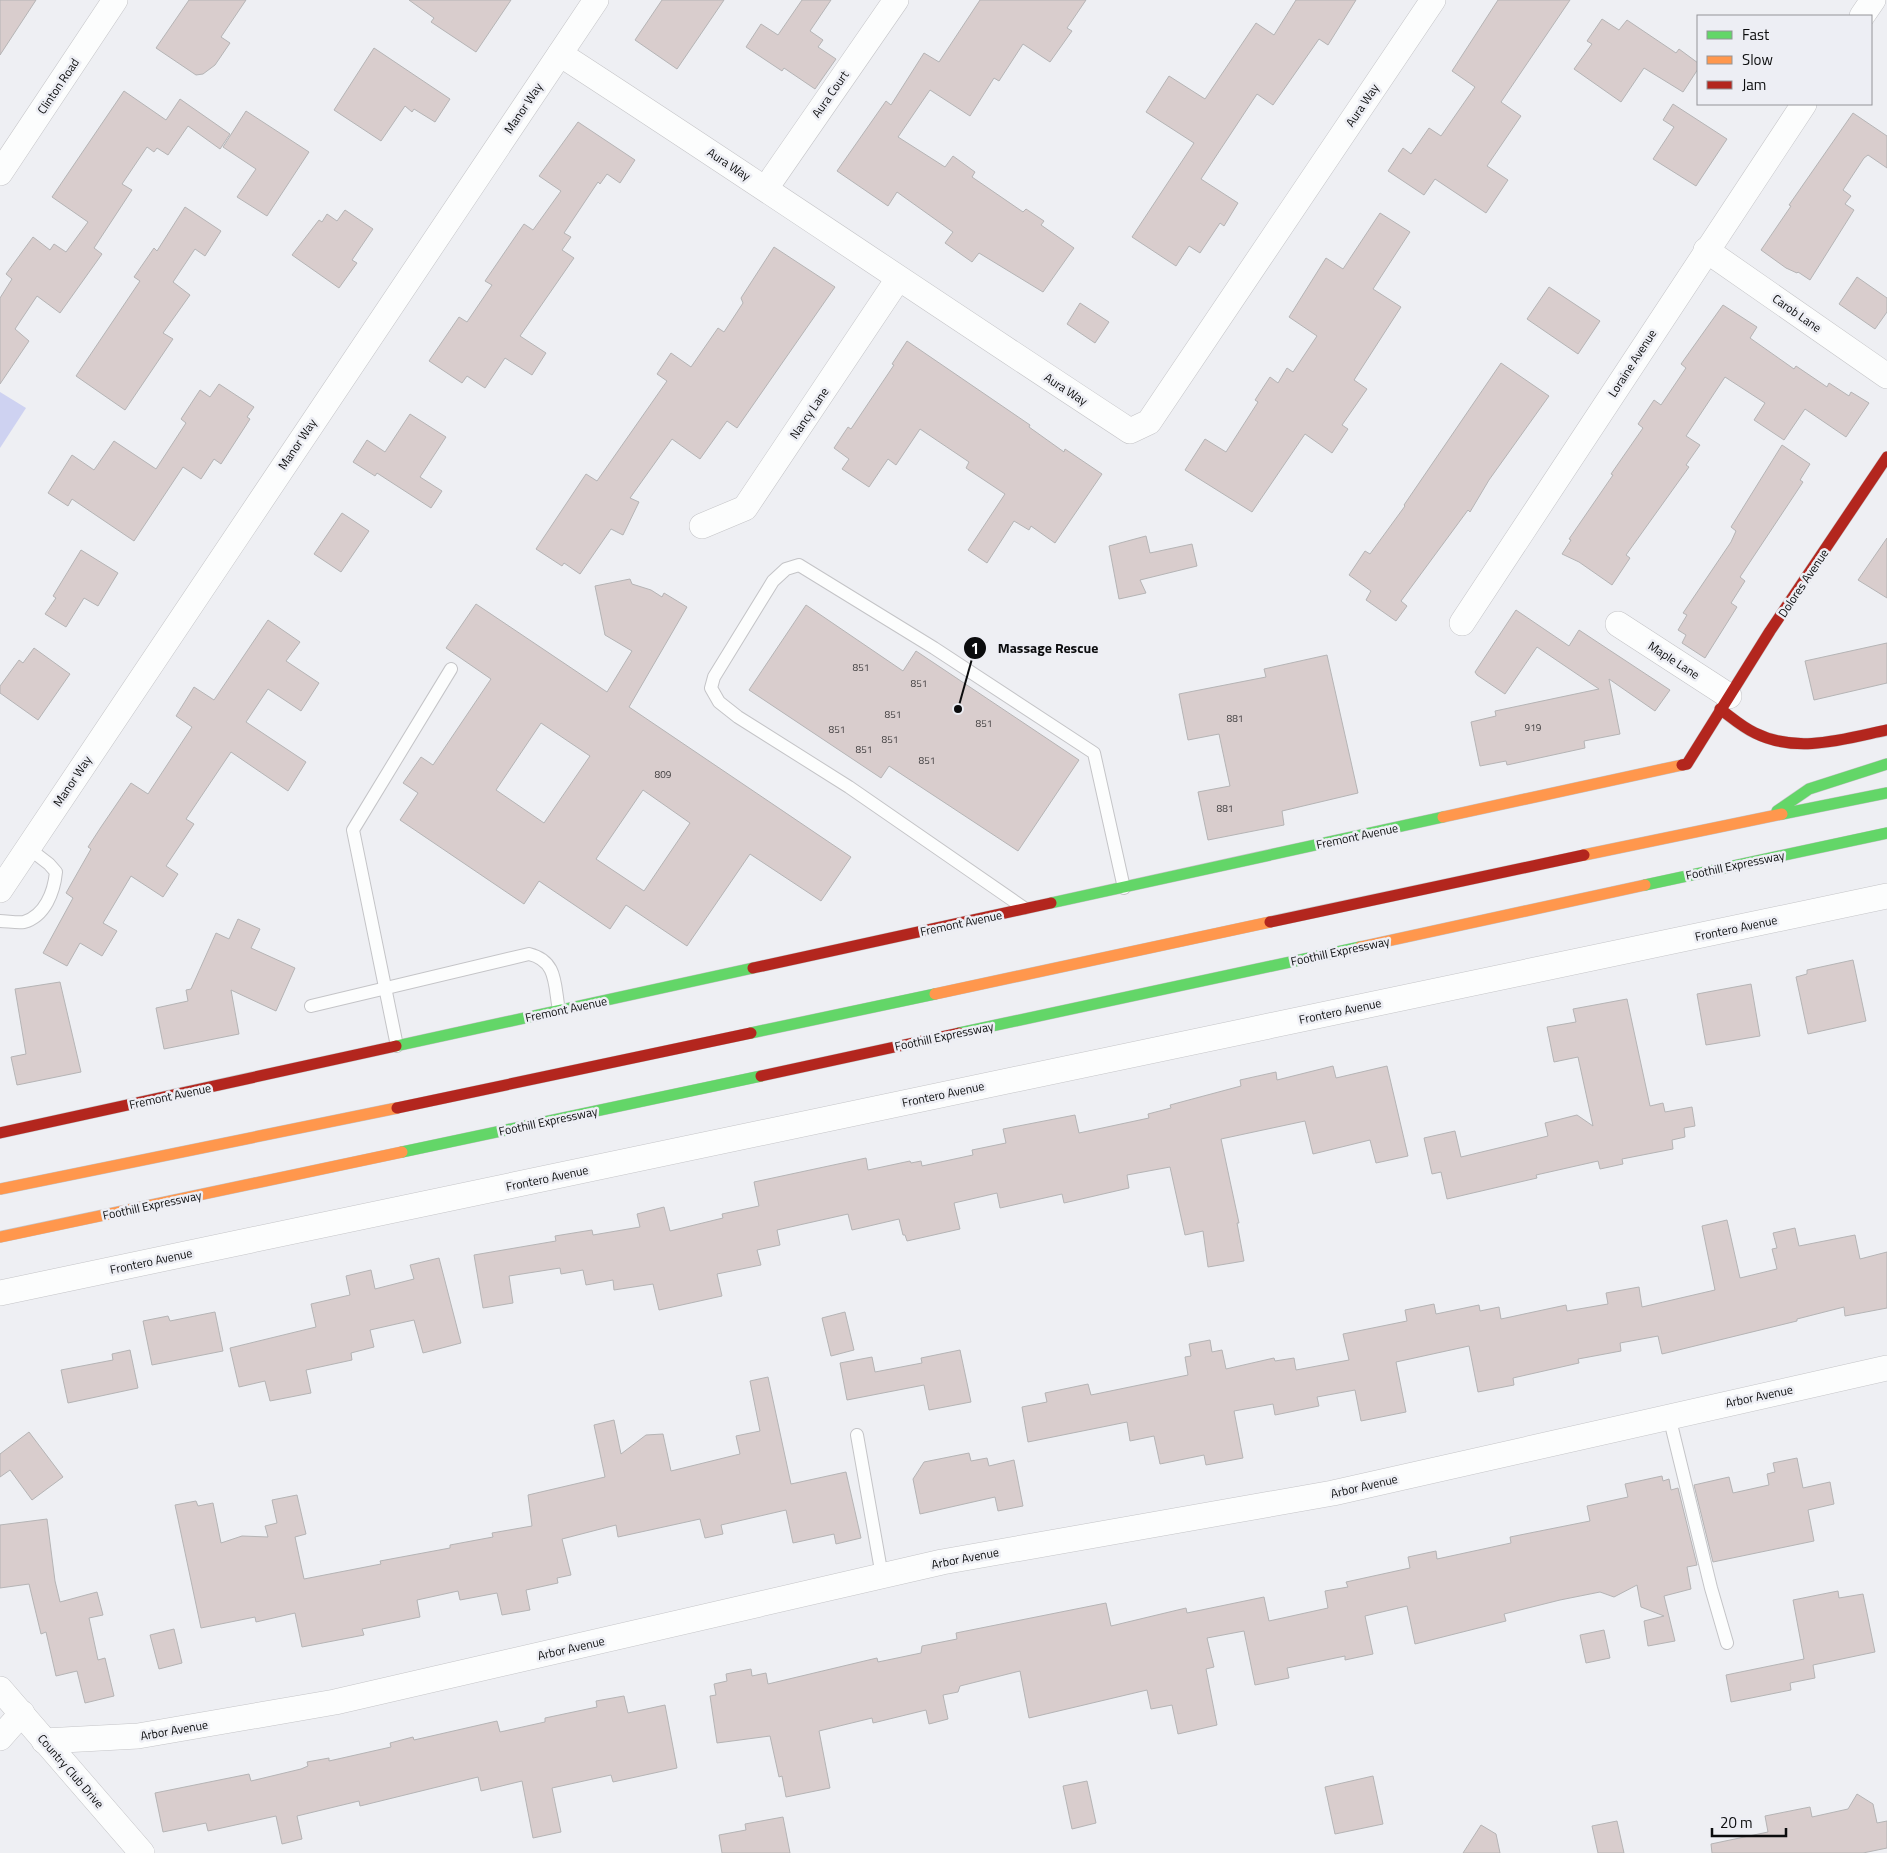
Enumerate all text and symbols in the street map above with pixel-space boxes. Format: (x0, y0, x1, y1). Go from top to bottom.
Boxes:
legend (1697, 15, 1872, 105)
text: Fast (1742, 23, 1770, 46)
text: Slow (1742, 48, 1773, 71)
street label: Clinton Road (32, 54, 84, 118)
street label: Aura Court (807, 66, 854, 121)
text: Jam (1742, 73, 1766, 96)
street label: Manor Way (499, 79, 547, 137)
street label: Aura Way (1341, 79, 1384, 130)
street label: Aura Way (703, 143, 755, 185)
street label: Carob Lane (1769, 289, 1825, 337)
street label: Loraine Avenue (1603, 325, 1661, 401)
street label: Aura Way (1040, 368, 1092, 410)
street label: Nancy Lane (785, 383, 833, 443)
street label: Manor Way (273, 415, 321, 473)
street label: Dolores Avenue (1773, 545, 1833, 621)
callout: Massage Rescue (963, 634, 1109, 663)
street label: Maple Lane (1644, 636, 1704, 684)
text: 1 (971, 637, 979, 660)
text: Massage Rescue (998, 637, 1098, 658)
house number: 851 (853, 660, 869, 675)
house number: 851 (911, 676, 927, 691)
house number: 851 (885, 707, 901, 722)
house number: 881 (1227, 711, 1243, 726)
house number: 851 (976, 716, 992, 731)
house number: 919 (1525, 720, 1542, 735)
house number: 851 (829, 722, 845, 737)
house number: 851 (882, 732, 898, 747)
house number: 851 (856, 742, 872, 757)
street label: Manor Way (48, 752, 96, 810)
house number: 851 (919, 753, 935, 768)
house number: 809 (655, 767, 672, 782)
house number: 881 (1217, 801, 1233, 816)
street label: Fremont Avenue (1314, 818, 1400, 854)
street label: Foothill Expressway (1684, 845, 1786, 885)
street label: Fremont Avenue (918, 905, 1004, 941)
street label: Frontero Avenue (1693, 910, 1779, 946)
street label: Foothill Expressway (1289, 931, 1391, 971)
street label: Fremont Avenue (523, 991, 609, 1027)
street label: Frontero Avenue (1297, 993, 1383, 1029)
street label: Foothill Expressway (893, 1016, 995, 1056)
street label: Frontero Avenue (900, 1076, 986, 1112)
street label: Fremont Avenue (127, 1078, 213, 1114)
street label: Foothill Expressway (497, 1101, 599, 1141)
street label: Frontero Avenue (504, 1160, 590, 1196)
street label: Foothill Expressway (101, 1185, 203, 1225)
street label: Frontero Avenue (108, 1243, 194, 1279)
street label: Arbor Avenue (1724, 1380, 1794, 1412)
street label: Arbor Avenue (1329, 1469, 1399, 1503)
street label: Arbor Avenue (930, 1542, 1000, 1574)
street label: Arbor Avenue (536, 1631, 606, 1665)
street label: Arbor Avenue (139, 1715, 209, 1745)
street label: Country Club Drive (33, 1730, 109, 1812)
scale bar (1712, 1806, 1786, 1838)
text: 20 m (1720, 1811, 1753, 1834)

